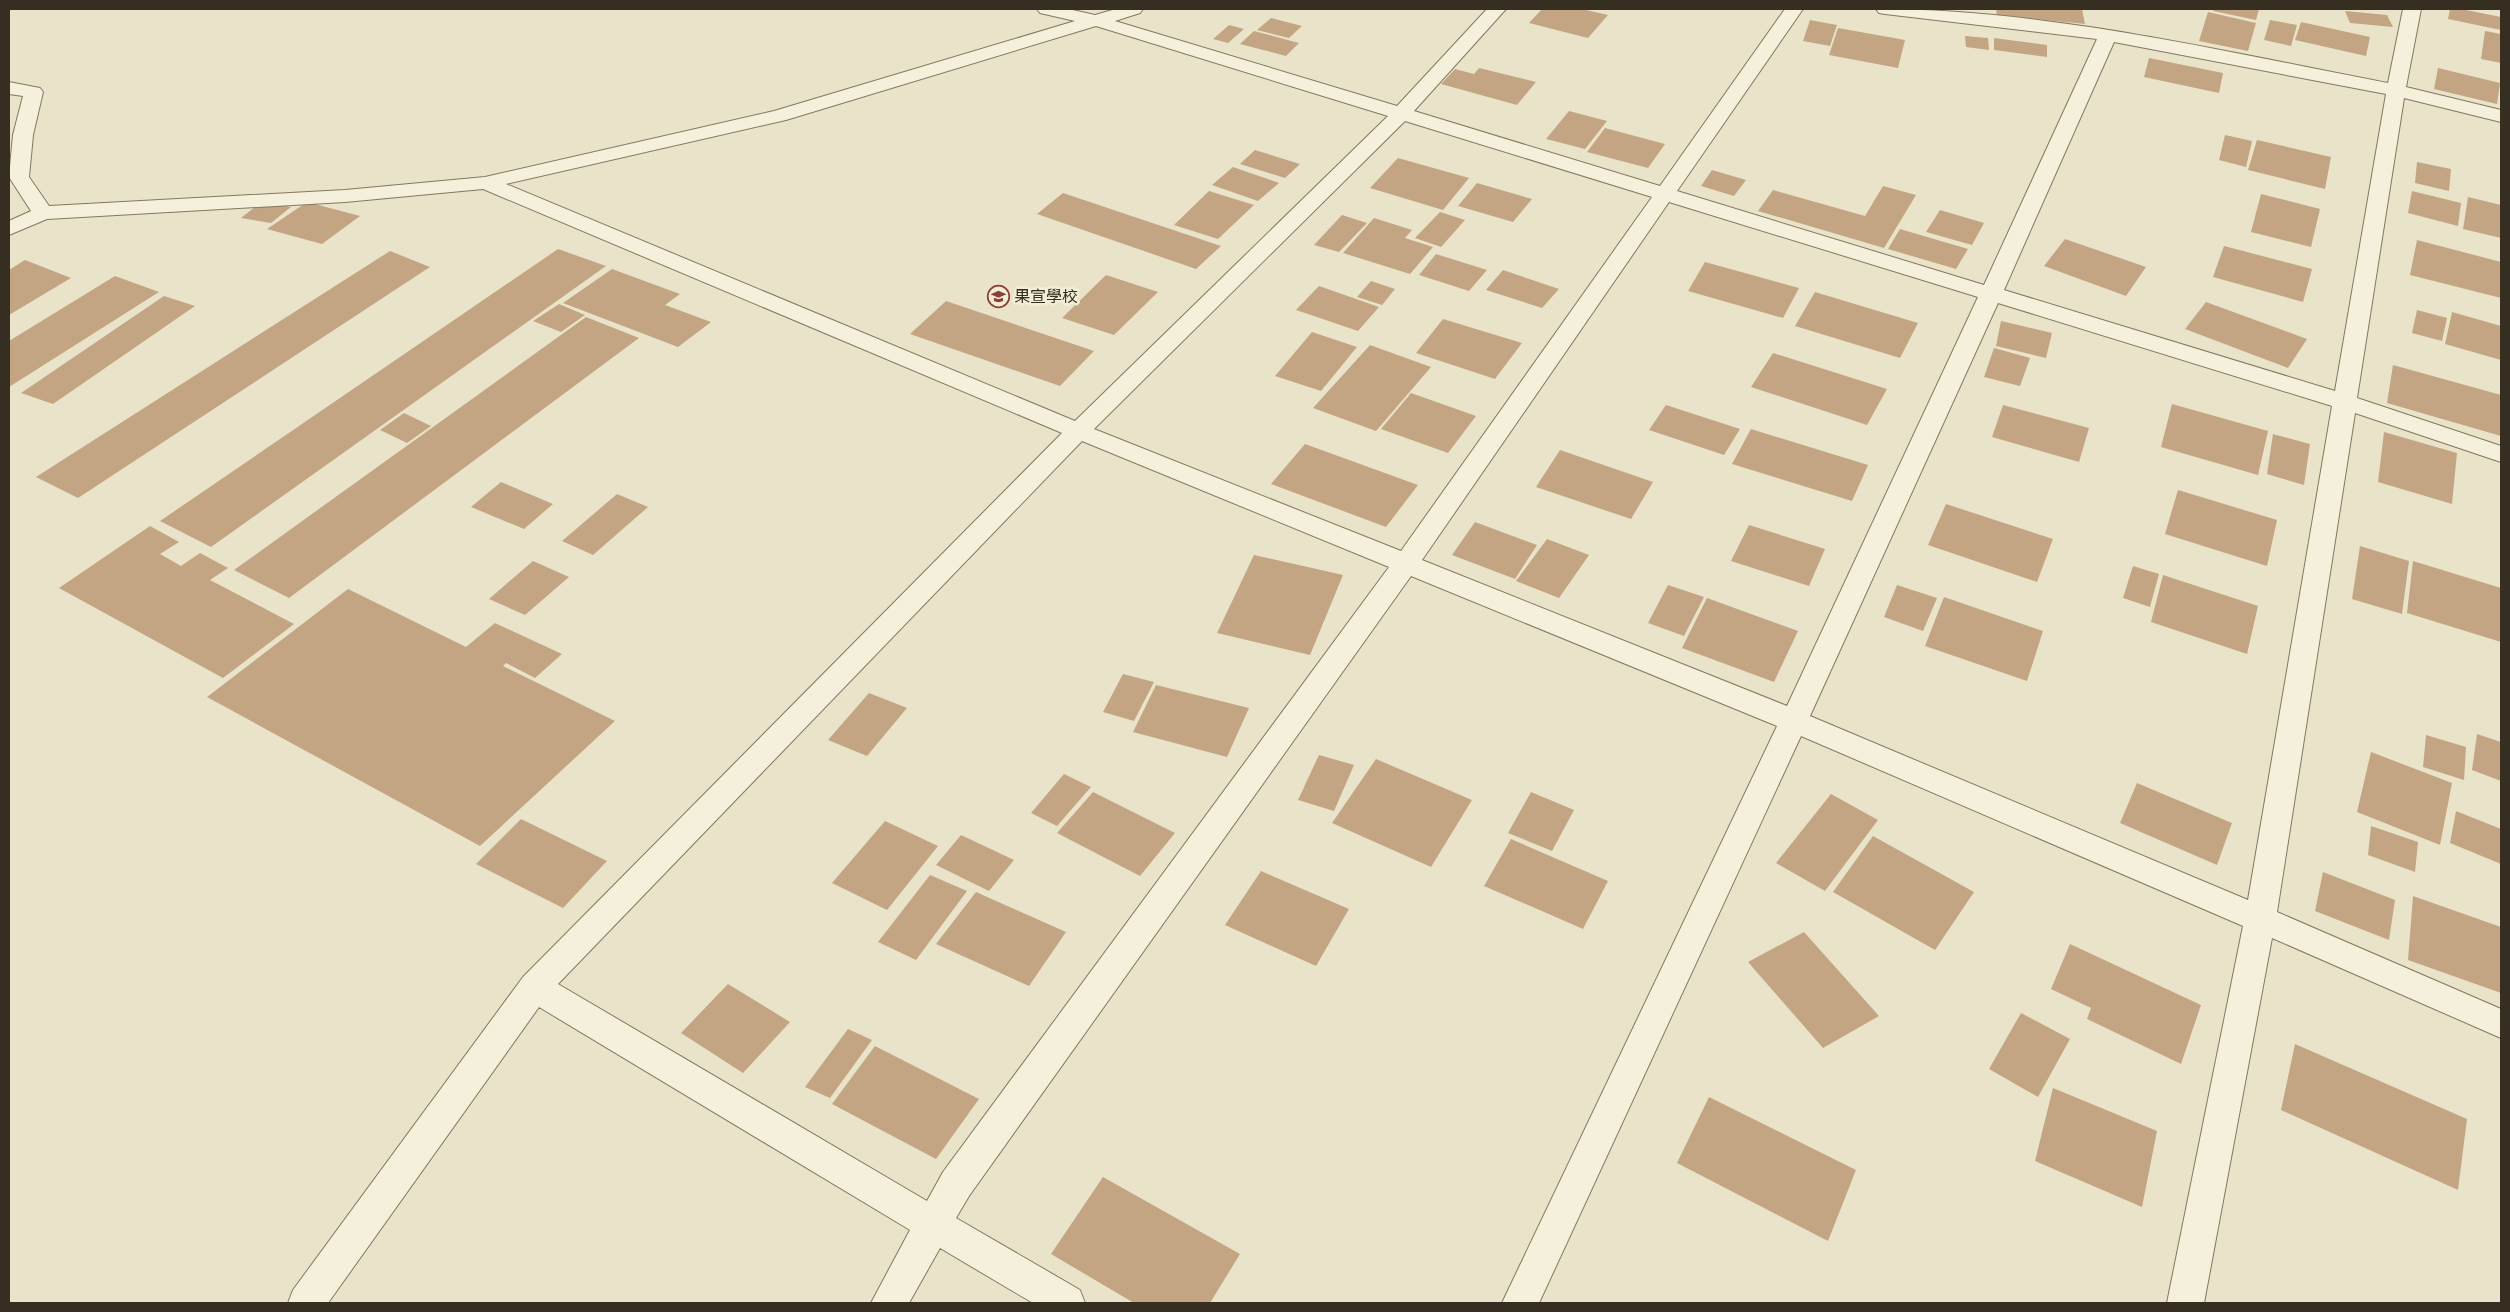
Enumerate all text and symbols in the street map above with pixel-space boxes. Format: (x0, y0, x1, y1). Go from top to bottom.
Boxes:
school or university icon: 果宣學校 (986, 284, 1010, 308)
place label: 果宣學校 (1014, 287, 1078, 306)

